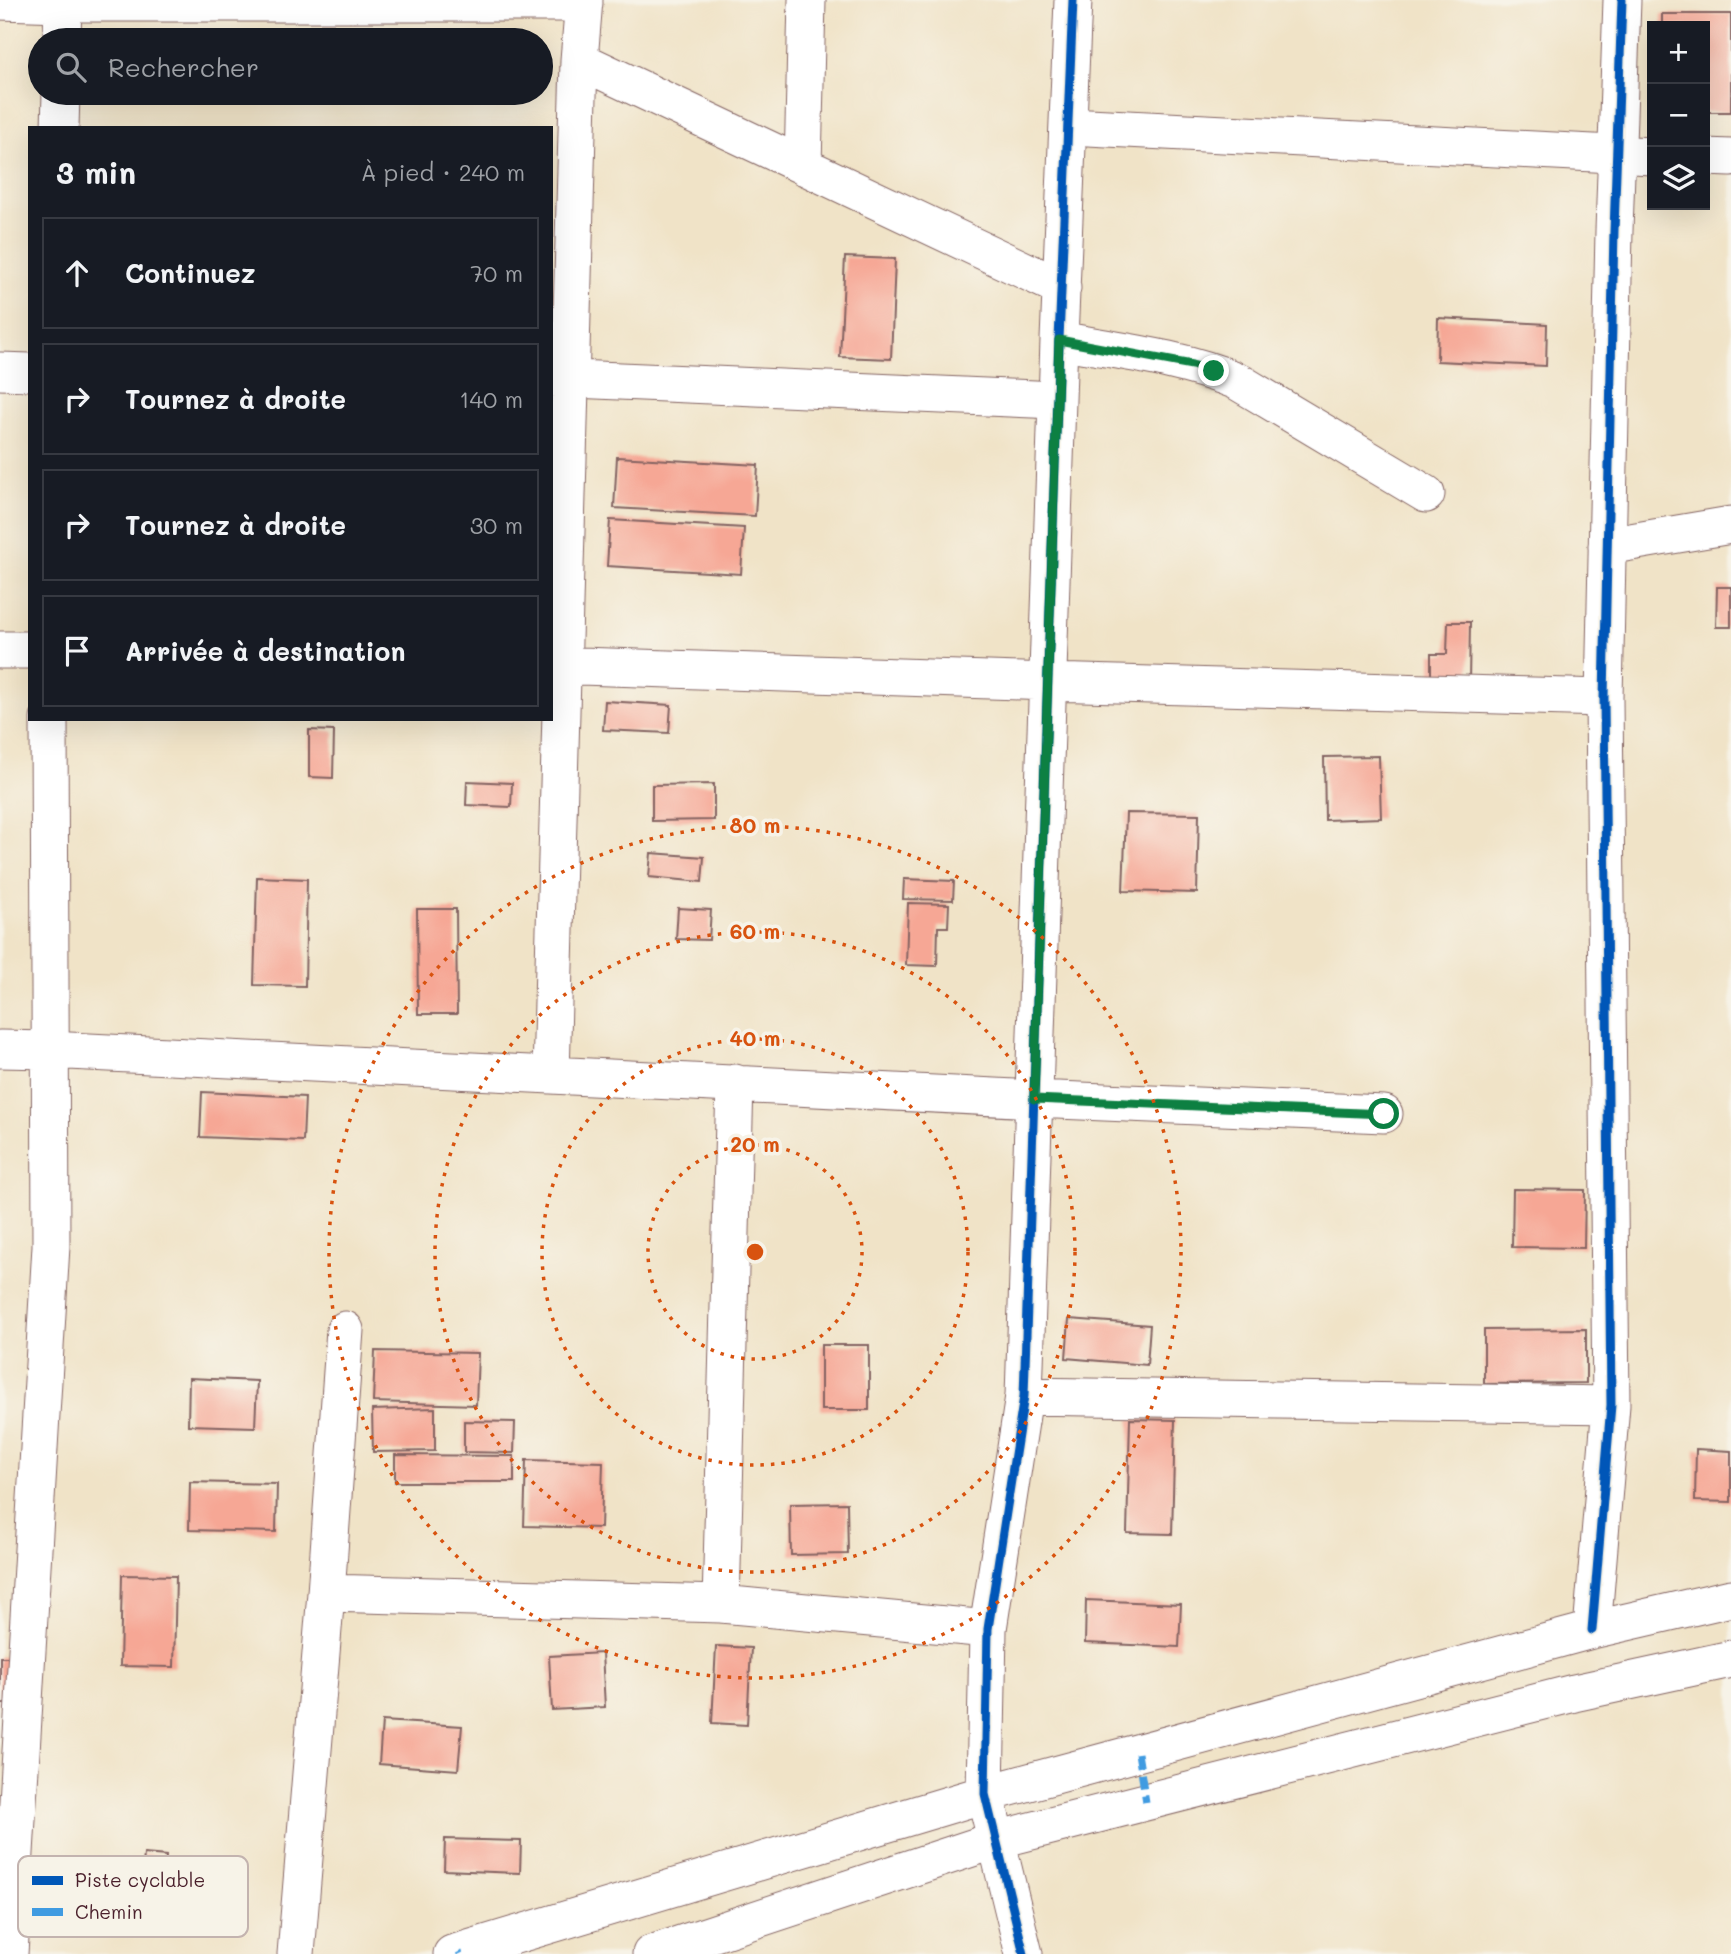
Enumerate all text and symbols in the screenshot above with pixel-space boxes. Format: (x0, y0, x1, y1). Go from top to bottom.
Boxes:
map controls (1647, 21, 1710, 210)
button: + (1647, 21, 1710, 84)
search box (28, 28, 553, 105)
icon: search (52, 48, 90, 86)
text: Rechercher (108, 50, 259, 84)
button: − (1647, 84, 1710, 147)
button: layers (1647, 147, 1710, 210)
text: 3 min (56, 152, 136, 192)
text: À pied · 240 m (361, 157, 525, 187)
icon: ahead (58, 254, 96, 292)
text: Continuez (125, 256, 255, 290)
text: 70 m (470, 258, 523, 288)
route end (1198, 355, 1229, 386)
icon: right (58, 380, 96, 418)
text: Tournez à droite (125, 382, 346, 416)
text: 140 m (459, 384, 523, 414)
icon: right (58, 506, 96, 544)
text: Tournez à droite (125, 508, 346, 542)
text: 30 m (470, 510, 523, 540)
icon: arrive (58, 632, 96, 670)
text: Arrivée à destination (125, 634, 405, 668)
text: 80 m (730, 811, 780, 838)
text: 60 m (730, 917, 780, 944)
text: 40 m (729, 1024, 781, 1051)
route start (1368, 1098, 1399, 1129)
text: 20 m (730, 1130, 780, 1157)
centre of rings (743, 1240, 767, 1264)
legend (18, 1856, 248, 1937)
text: Piste cyclable (75, 1867, 205, 1892)
text: Chemin (75, 1899, 143, 1924)

